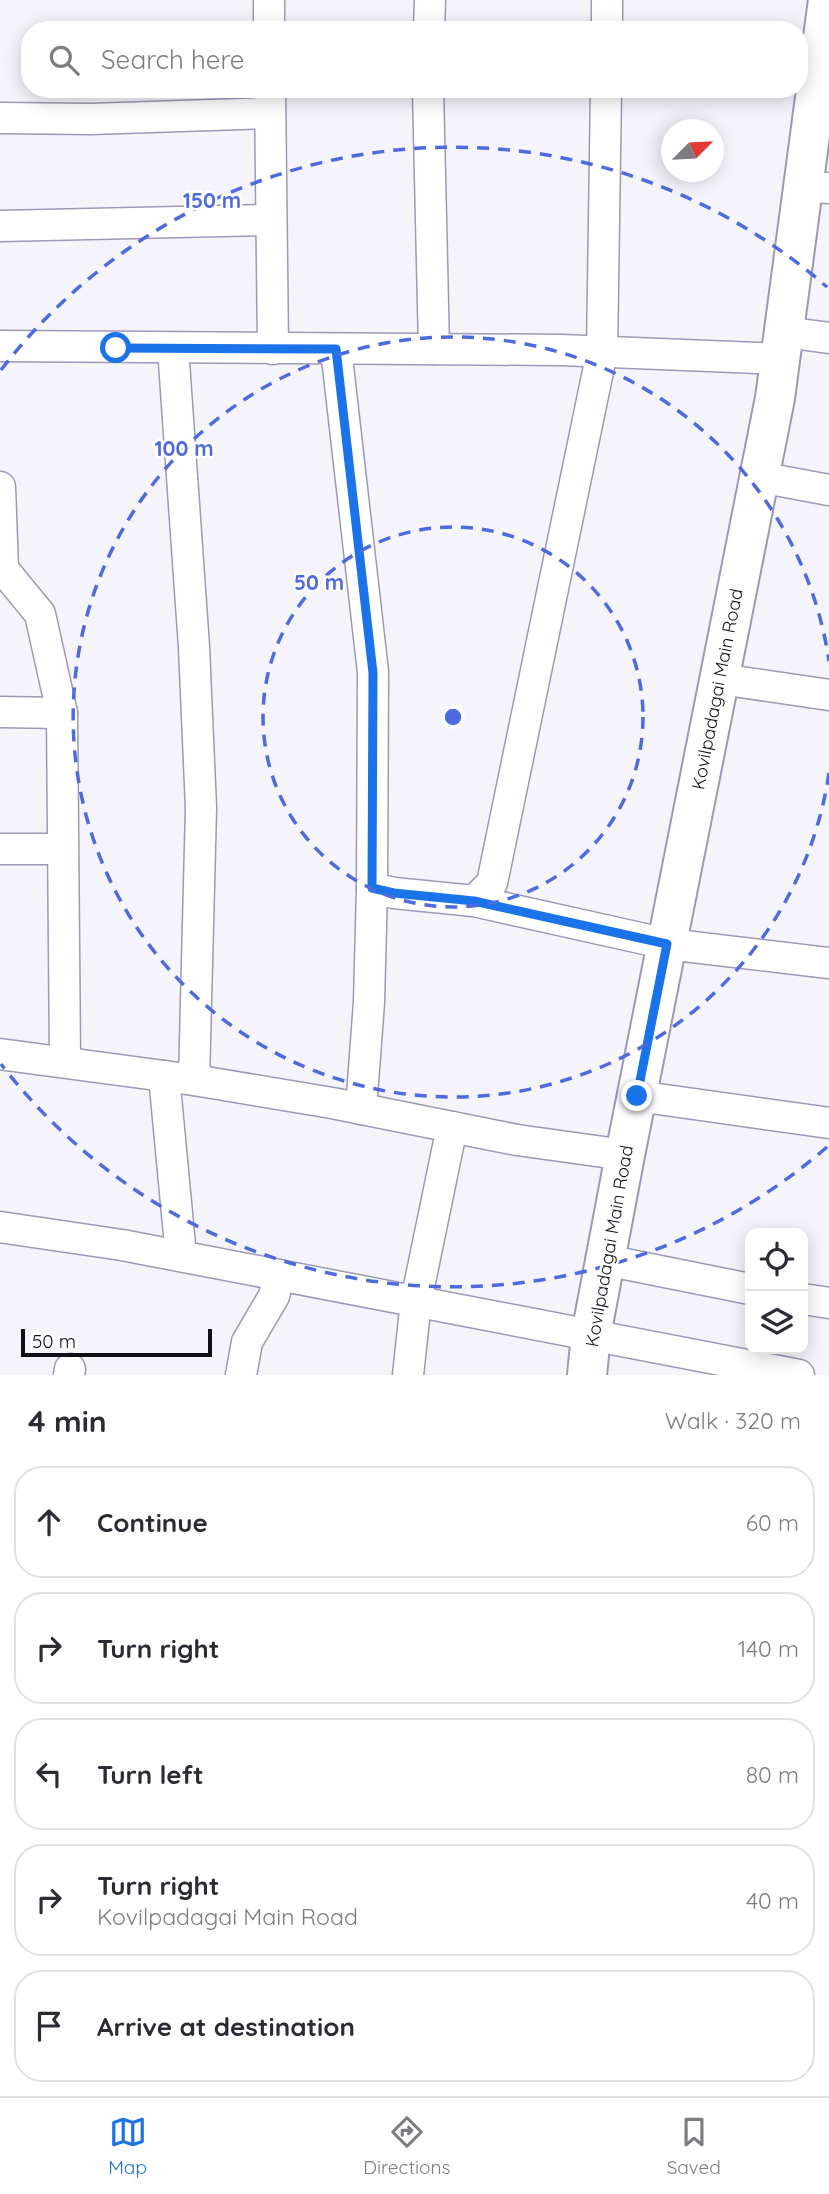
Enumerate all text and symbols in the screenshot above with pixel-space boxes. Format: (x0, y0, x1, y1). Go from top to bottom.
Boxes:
search box (21, 21, 808, 98)
icon: search (45, 41, 83, 79)
text: Search here (101, 43, 245, 76)
north arrow (661, 119, 724, 182)
text: 150 m (183, 187, 241, 213)
route start (100, 332, 131, 363)
text: 100 m (154, 435, 214, 461)
text: 50 m (294, 569, 344, 595)
street label: Kovilpadagai Main Road (686, 587, 748, 791)
centre of rings (441, 705, 465, 729)
route end (621, 1080, 652, 1111)
street label: Kovilpadagai Main Road (580, 1143, 638, 1349)
map controls (745, 1228, 808, 1354)
button: locate (745, 1228, 808, 1291)
button: layers (745, 1291, 808, 1354)
scale bar (21, 1326, 212, 1358)
text: 50 m (32, 1329, 76, 1353)
text: 4 min (28, 1402, 107, 1440)
text: Walk · 320 m (665, 1406, 801, 1435)
icon: ahead (30, 1503, 68, 1541)
text: Continue (97, 1506, 208, 1539)
text: 60 m (746, 1508, 799, 1537)
icon: right (30, 1629, 68, 1667)
text: Turn right (97, 1632, 219, 1665)
text: 140 m (738, 1634, 799, 1663)
icon: left (30, 1755, 68, 1793)
text: Turn left (97, 1758, 204, 1791)
text: 80 m (746, 1760, 799, 1789)
text: Turn right (97, 1869, 219, 1902)
icon: right (30, 1881, 68, 1919)
text: 40 m (746, 1886, 799, 1915)
text: Kovilpadagai Main Road (97, 1902, 358, 1931)
icon: arrive (30, 2007, 68, 2045)
text: Arrive at destination (97, 2010, 355, 2043)
tab: Map (108, 2113, 147, 2179)
tab: Directions (363, 2113, 450, 2179)
tab: Saved (667, 2113, 721, 2179)

